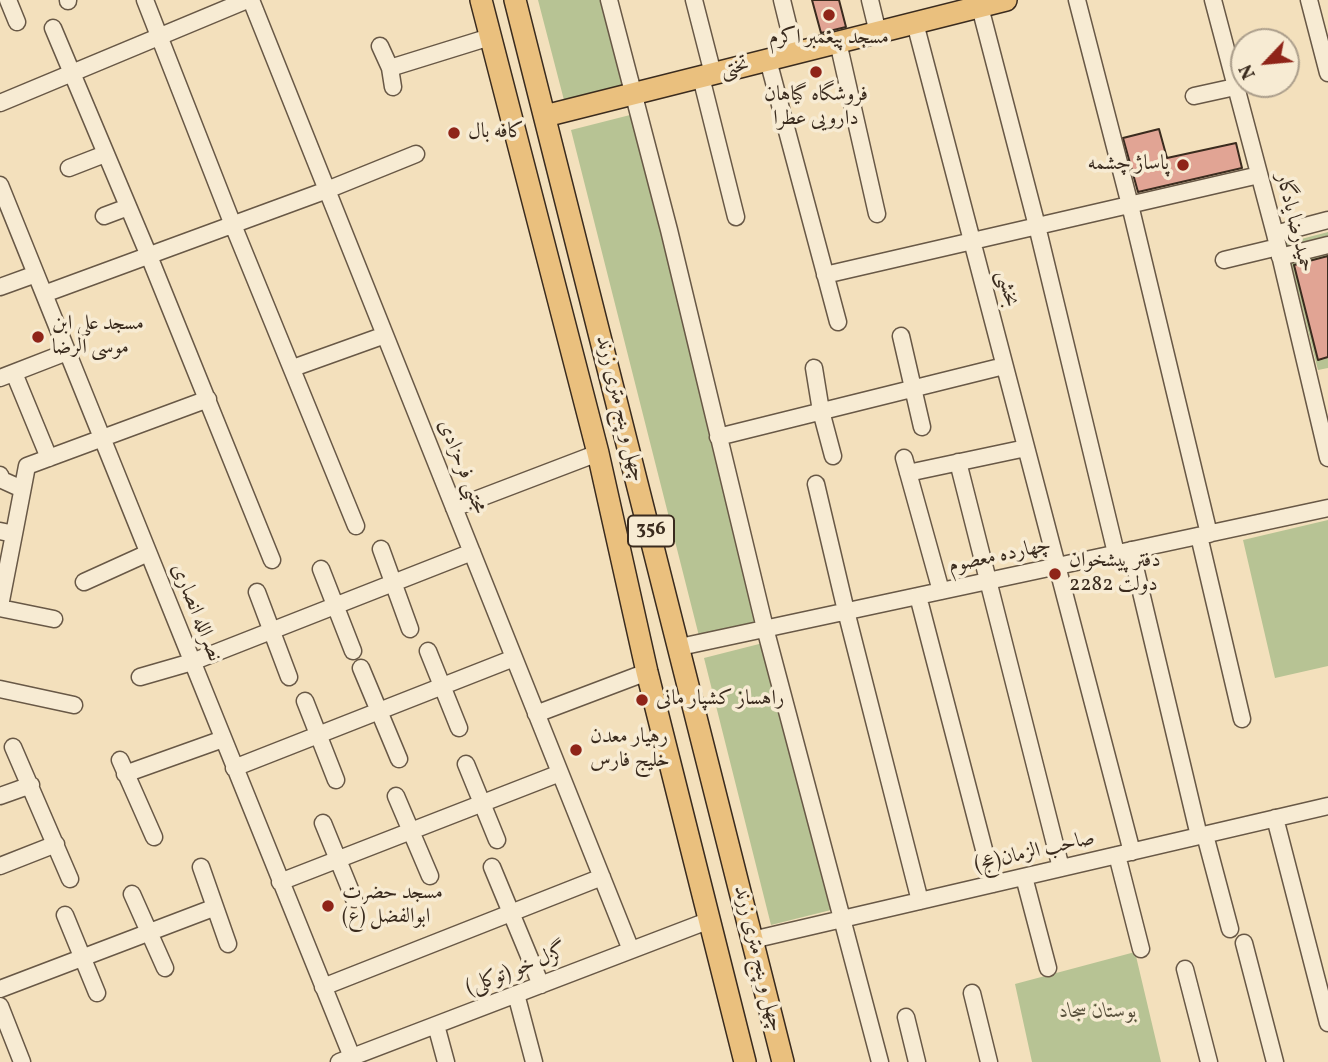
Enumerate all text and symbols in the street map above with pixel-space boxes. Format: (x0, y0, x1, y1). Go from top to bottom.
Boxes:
marker: مسجد پیغمبر اکرم (821, 7, 837, 23)
place label: مسجد پیغمبر اکرم (769, 26, 889, 52)
north arrow (1230, 28, 1300, 98)
street label: تختی (718, 53, 752, 85)
text: N (1233, 59, 1263, 83)
marker: فروشگاه گیاهان دارویی عطرا (808, 64, 824, 80)
place label: فروشگاه گیاهان دارویی عطرا (764, 83, 868, 133)
place label: کافه بال (468, 120, 524, 146)
marker: کافه بال (446, 125, 462, 141)
place label: پاساژ چشمه (1088, 152, 1169, 178)
marker: پاساژ چشمه (1175, 157, 1191, 173)
street label: حمیدرضا یادگار (1269, 171, 1317, 275)
street label: بخشی (989, 268, 1023, 310)
place label: مسجد علی ابن موسی الرضا (52, 312, 144, 362)
marker: مسجد علی ابن موسی الرضا (30, 329, 46, 345)
street label: چهل و پنج متری زرند (589, 333, 649, 485)
street label: مجتبی فرحزادی (431, 416, 491, 518)
road number: 356 (628, 516, 674, 546)
street label: چهارده معصوم (946, 534, 1054, 580)
place label: دفتر پیشخوان دولت 2282 (1069, 549, 1161, 599)
street label: نصرالله انصاری (164, 560, 226, 666)
marker: دفتر پیشخوان دولت 2282 (1047, 566, 1063, 582)
place label: راهساز کشپار مانی (656, 687, 784, 713)
marker: راهساز کشپار مانی (634, 692, 650, 708)
place label: رهیار معدن خلیج فارس (590, 725, 670, 775)
marker: رهیار معدن خلیج فارس (568, 742, 584, 758)
street label: صاحب الزمان(عج) (972, 827, 1098, 879)
place label: مسجد حضرت ابوالفضل (ع) (342, 881, 443, 931)
street label: چهل و پنج متری زرند (727, 883, 787, 1035)
marker: مسجد حضرت ابوالفضل (ع) (320, 898, 336, 914)
street label: گزل خو (توکلی) (463, 940, 571, 1002)
park label: بوستان سجاد (1059, 1000, 1137, 1026)

